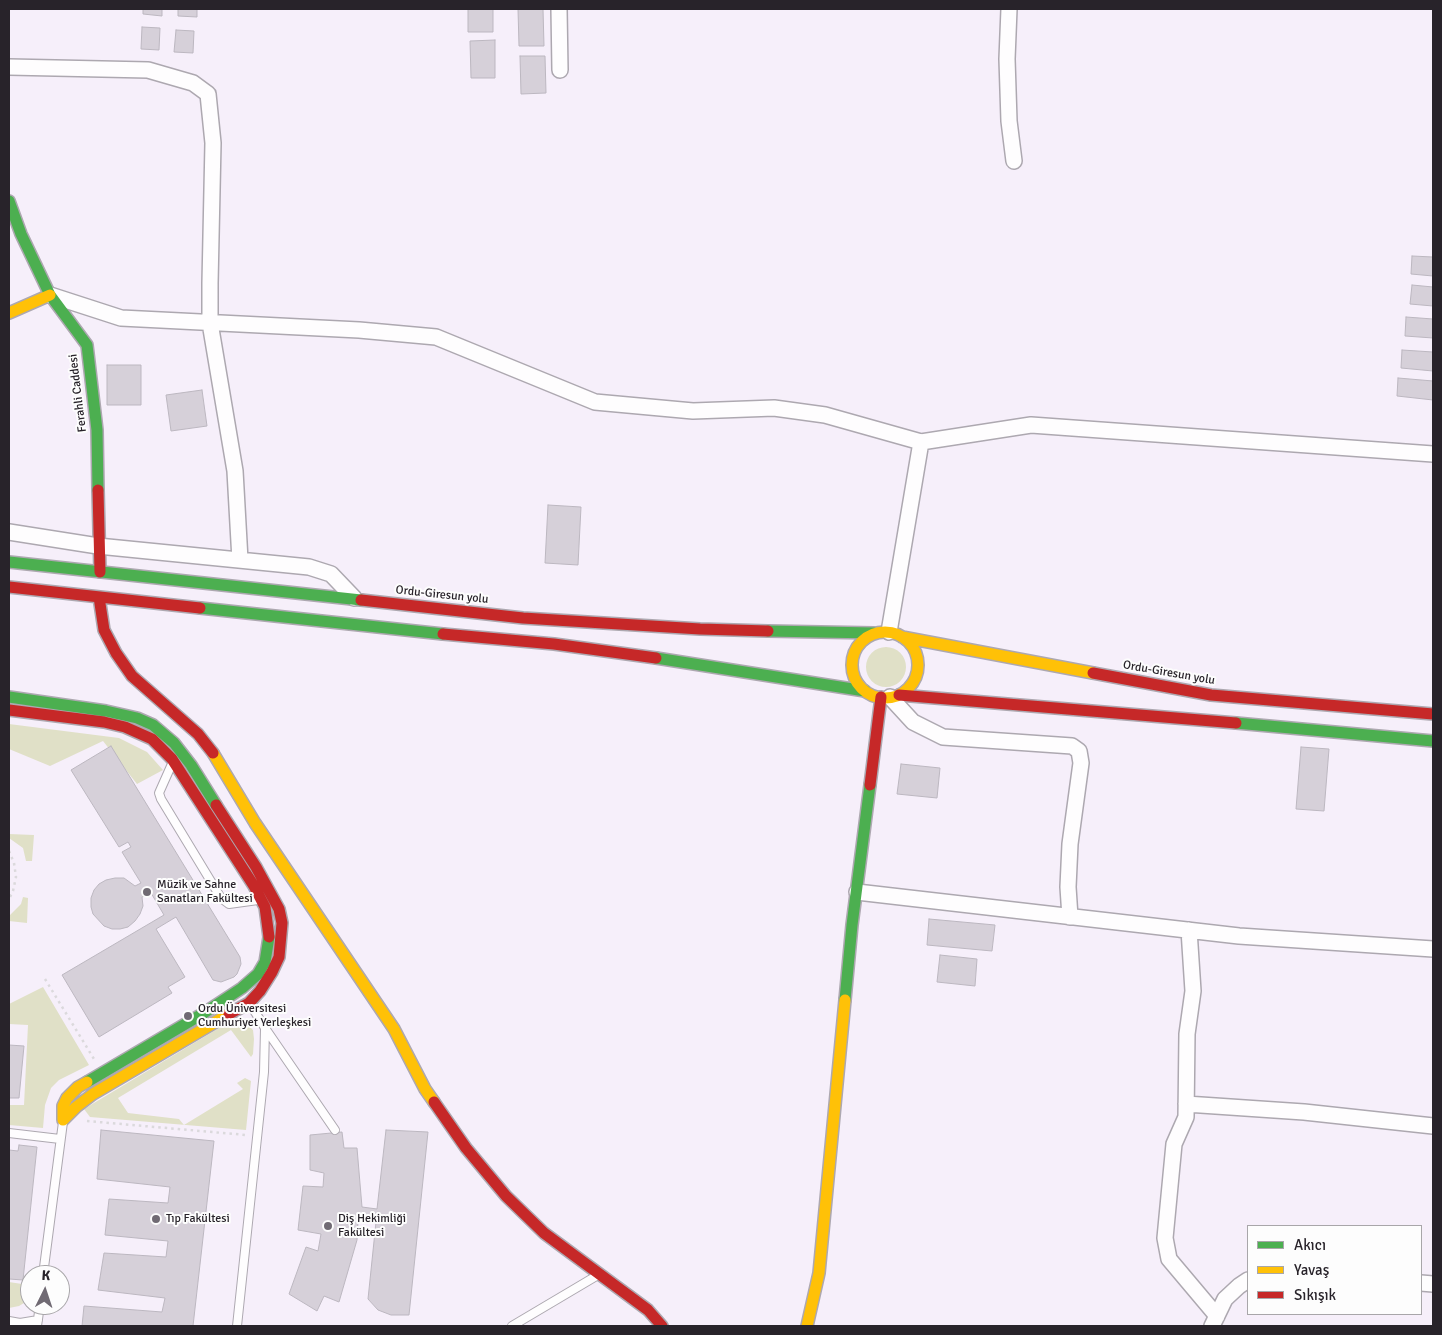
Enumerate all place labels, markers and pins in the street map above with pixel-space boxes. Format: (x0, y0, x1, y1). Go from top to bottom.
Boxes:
place label: Müzik ve Sahne Sanatları Fakültesi (157, 878, 253, 906)
marker: Müzik ve Sahne Sanatları Fakültesi (141, 886, 153, 898)
place label: Ordu Üniversitesi Cumhuriyet Yerleşkesi (198, 1002, 311, 1030)
marker: Ordu Üniversitesi Cumhuriyet Yerleşkesi (182, 1010, 194, 1022)
place label: Tıp Fakültesi (166, 1212, 230, 1226)
place label: Diş Hekimliği Fakültesi (338, 1212, 406, 1240)
marker: Tıp Fakültesi (150, 1213, 162, 1225)
marker: Diş Hekimliği Fakültesi (322, 1220, 334, 1232)

